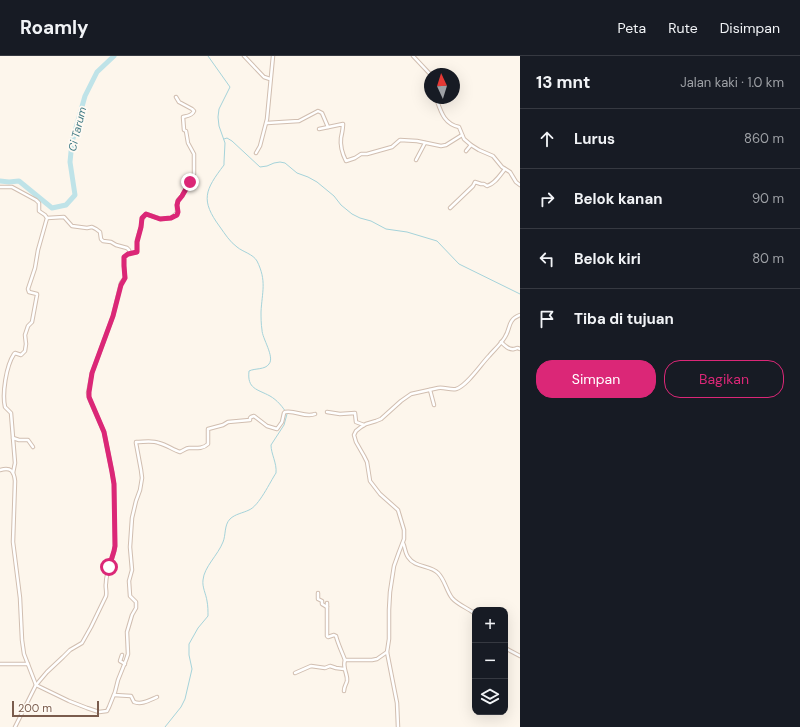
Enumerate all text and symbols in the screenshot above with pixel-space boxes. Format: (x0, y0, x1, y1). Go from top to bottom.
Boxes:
text: Roamly (20, 15, 89, 40)
text: Peta (618, 19, 646, 37)
text: Rute (668, 19, 698, 37)
text: Disimpan (720, 19, 780, 37)
north arrow (424, 68, 460, 104)
text: 13 mnt (536, 71, 590, 93)
text: Jalan kaki · 1.0 km (680, 74, 784, 91)
water label: Ci Tarum (65, 105, 89, 153)
icon: ahead (536, 128, 558, 150)
text: Lurus (574, 129, 615, 149)
text: 860 m (744, 130, 784, 147)
route end (181, 173, 199, 191)
icon: right (536, 188, 558, 210)
text: Belok kanan (574, 189, 662, 209)
text: 90 m (752, 190, 784, 207)
icon: left (536, 248, 558, 270)
text: Belok kiri (574, 249, 641, 269)
text: 80 m (752, 250, 784, 267)
icon: arrive (536, 308, 558, 330)
text: Tiba di tujuan (574, 309, 674, 329)
button: Simpan (536, 360, 656, 398)
button: Bagikan (664, 360, 784, 398)
route start (100, 558, 118, 576)
map controls (472, 607, 508, 715)
button: + (472, 607, 508, 643)
button: − (472, 643, 508, 679)
button: layers (472, 679, 508, 715)
scale bar (12, 699, 99, 718)
text: 200 m (18, 701, 52, 715)

